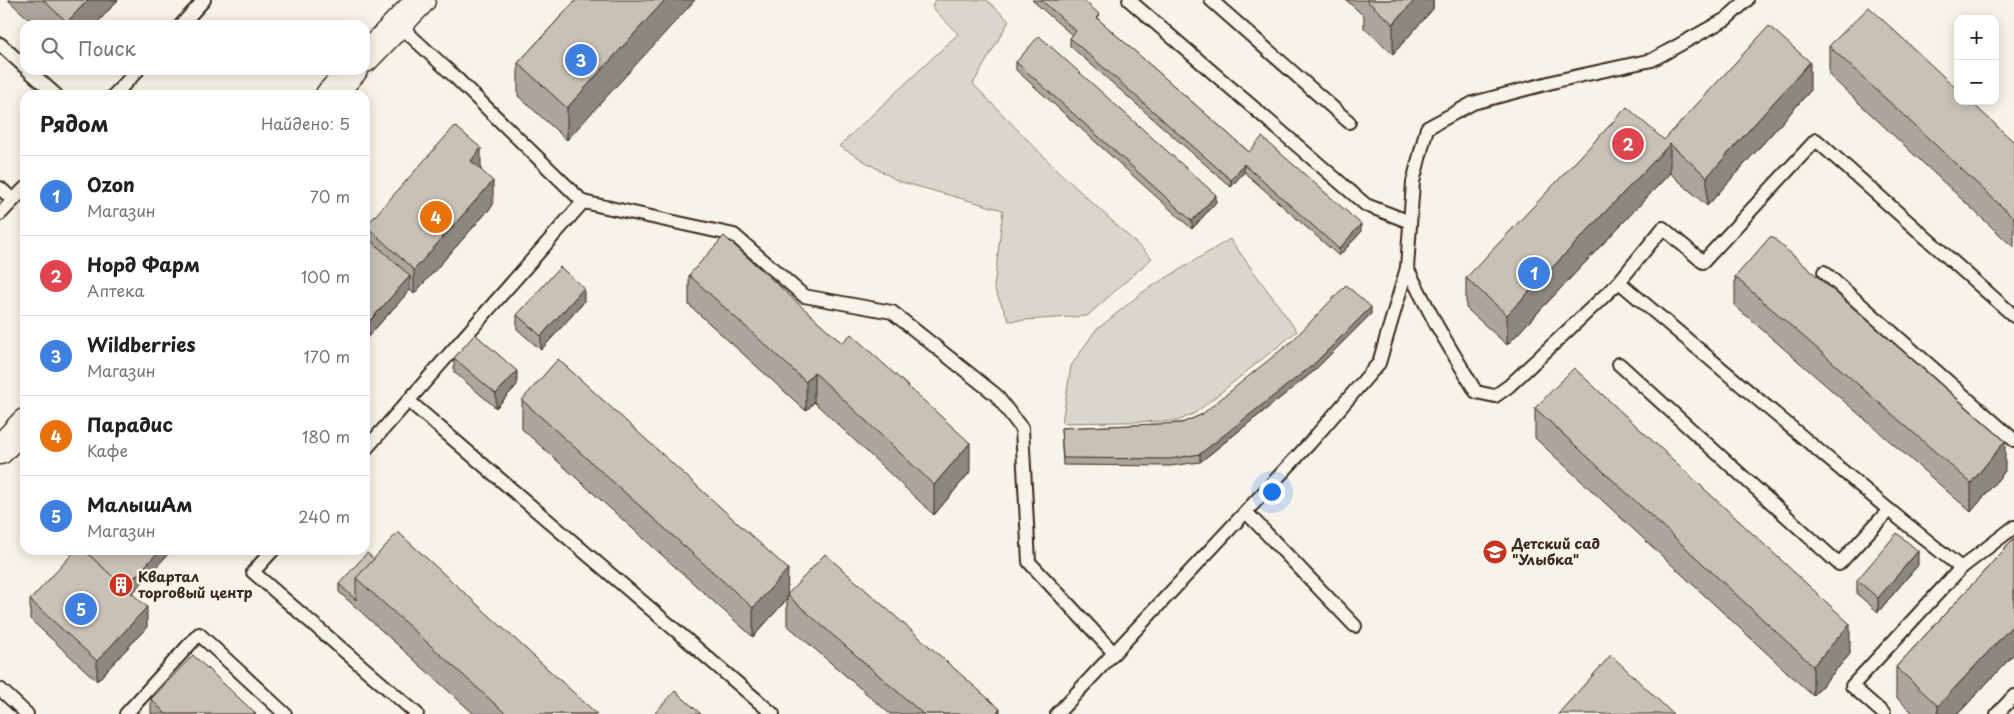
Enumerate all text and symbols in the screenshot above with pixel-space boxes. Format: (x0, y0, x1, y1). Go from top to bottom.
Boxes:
map controls (1954, 15, 1999, 105)
button: + (1954, 15, 1999, 60)
search box (20, 20, 370, 75)
icon: search (38, 34, 66, 62)
text: Поиск (78, 34, 136, 62)
pin: 3 (565, 41, 597, 79)
button: − (1954, 60, 1999, 105)
text: Рядом (40, 107, 108, 139)
text: Найдено: 5 (261, 111, 350, 135)
pin: 2 (1612, 125, 1644, 163)
text: Ozon (87, 170, 135, 198)
text: 1 (52, 184, 60, 208)
text: 70 m (310, 184, 350, 208)
text: Магазин (87, 198, 156, 222)
pin: 4 (420, 198, 452, 236)
text: Норд Фарм (87, 250, 200, 278)
pin: 1 (1518, 254, 1550, 292)
text: 2 (50, 264, 62, 288)
text: 100 m (301, 264, 350, 288)
text: Аптека (87, 278, 144, 302)
text: Wildberries (87, 330, 196, 358)
text: 3 (51, 344, 61, 368)
text: 170 m (304, 344, 350, 368)
text: Магазин (87, 358, 156, 382)
text: Парадис (87, 410, 173, 438)
text: 4 (51, 424, 61, 448)
text: 180 m (302, 424, 350, 448)
text: Кафе (87, 438, 128, 462)
your location (1259, 479, 1285, 505)
text: МалышАм (87, 490, 192, 518)
text: 5 (51, 504, 61, 528)
text: 240 m (298, 504, 350, 528)
text: Магазин (87, 518, 156, 542)
place label: Детский сад "Улыбка" (1511, 533, 1600, 570)
school or university icon: Детский сад "Улыбка" (1482, 539, 1508, 565)
place label: Квартал торговый центр (138, 566, 253, 603)
building icon: Квартал торговый центр (108, 572, 134, 598)
pin: 5 (65, 590, 97, 628)

